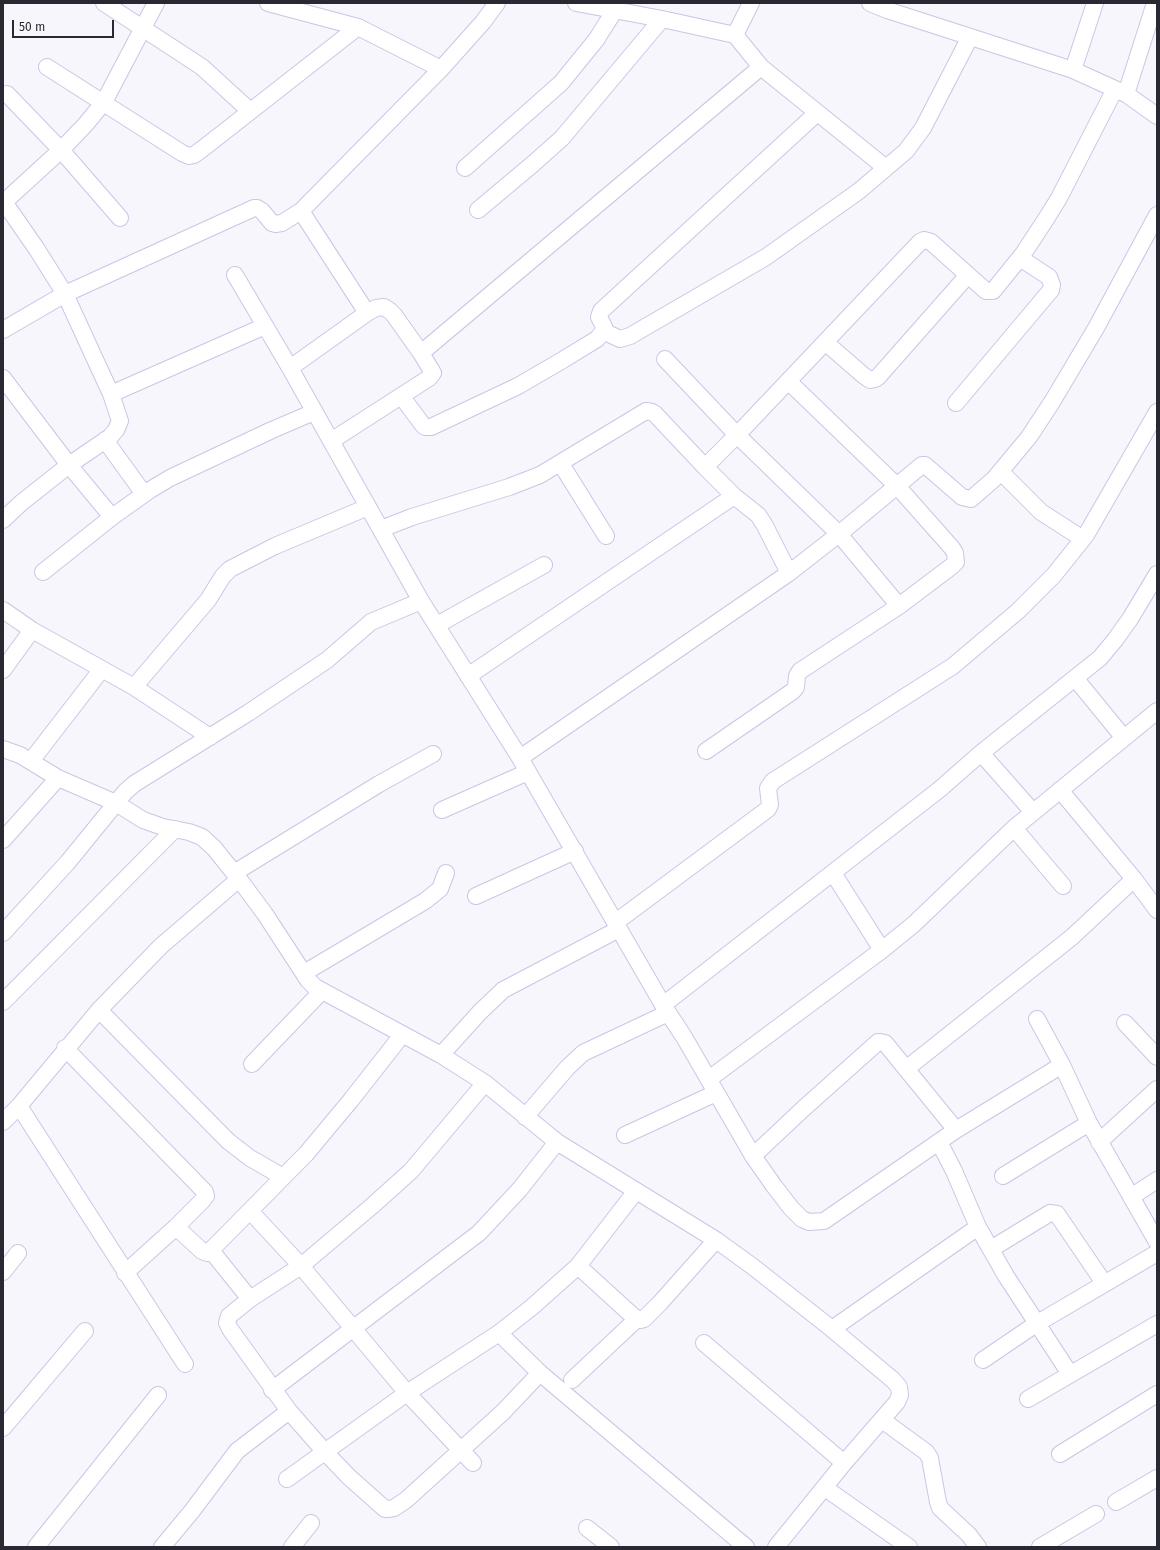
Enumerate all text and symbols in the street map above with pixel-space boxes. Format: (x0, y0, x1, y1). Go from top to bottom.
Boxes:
scale bar (14, 12, 116, 38)
text: 50 m (19, 20, 45, 34)

